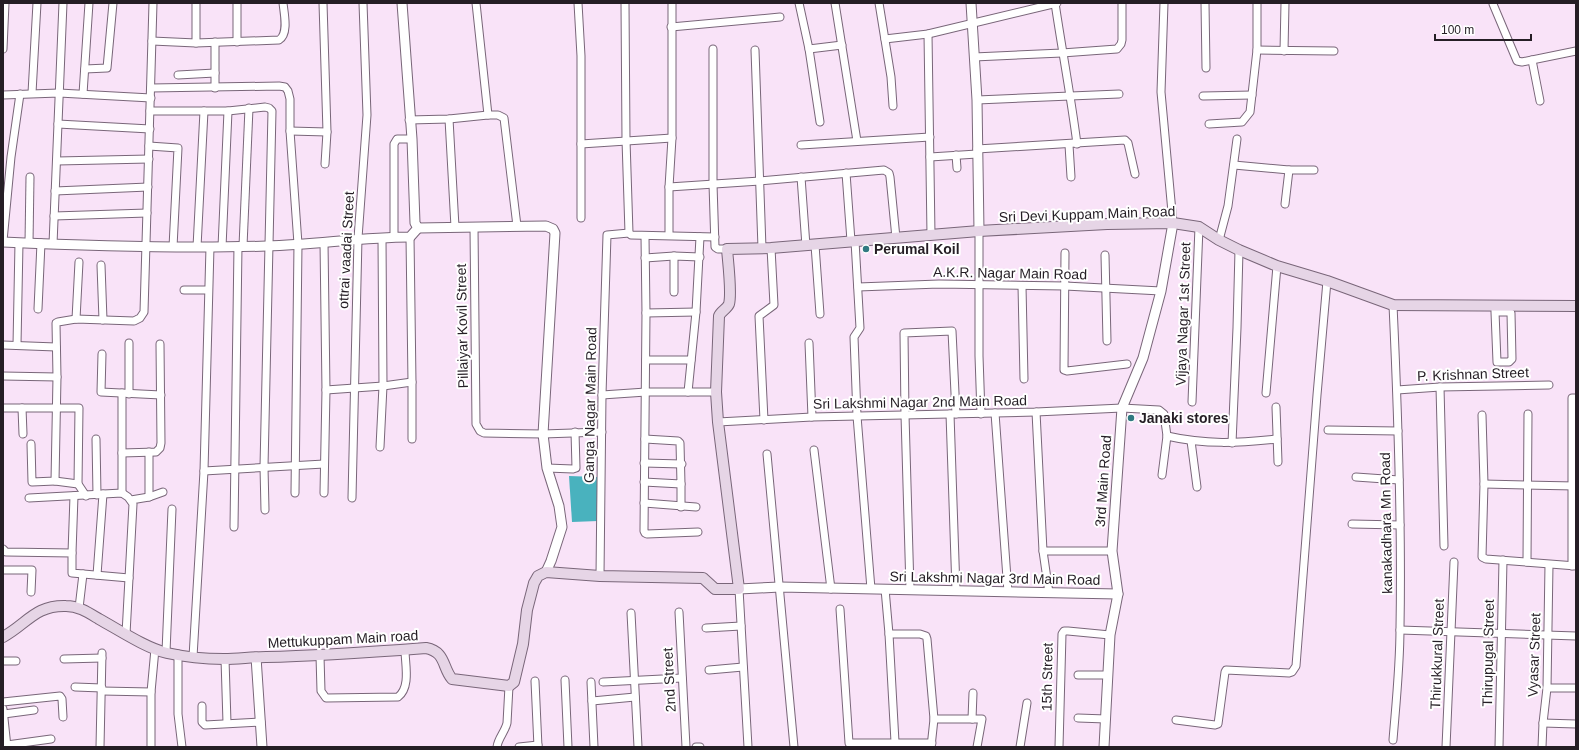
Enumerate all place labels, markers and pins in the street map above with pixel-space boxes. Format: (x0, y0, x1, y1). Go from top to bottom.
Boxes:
place label: Perumal Koil (874, 241, 960, 257)
marker: Perumal Koil (861, 244, 871, 254)
place label: Janaki stores (1139, 410, 1229, 426)
marker: Janaki stores (1126, 413, 1136, 423)

